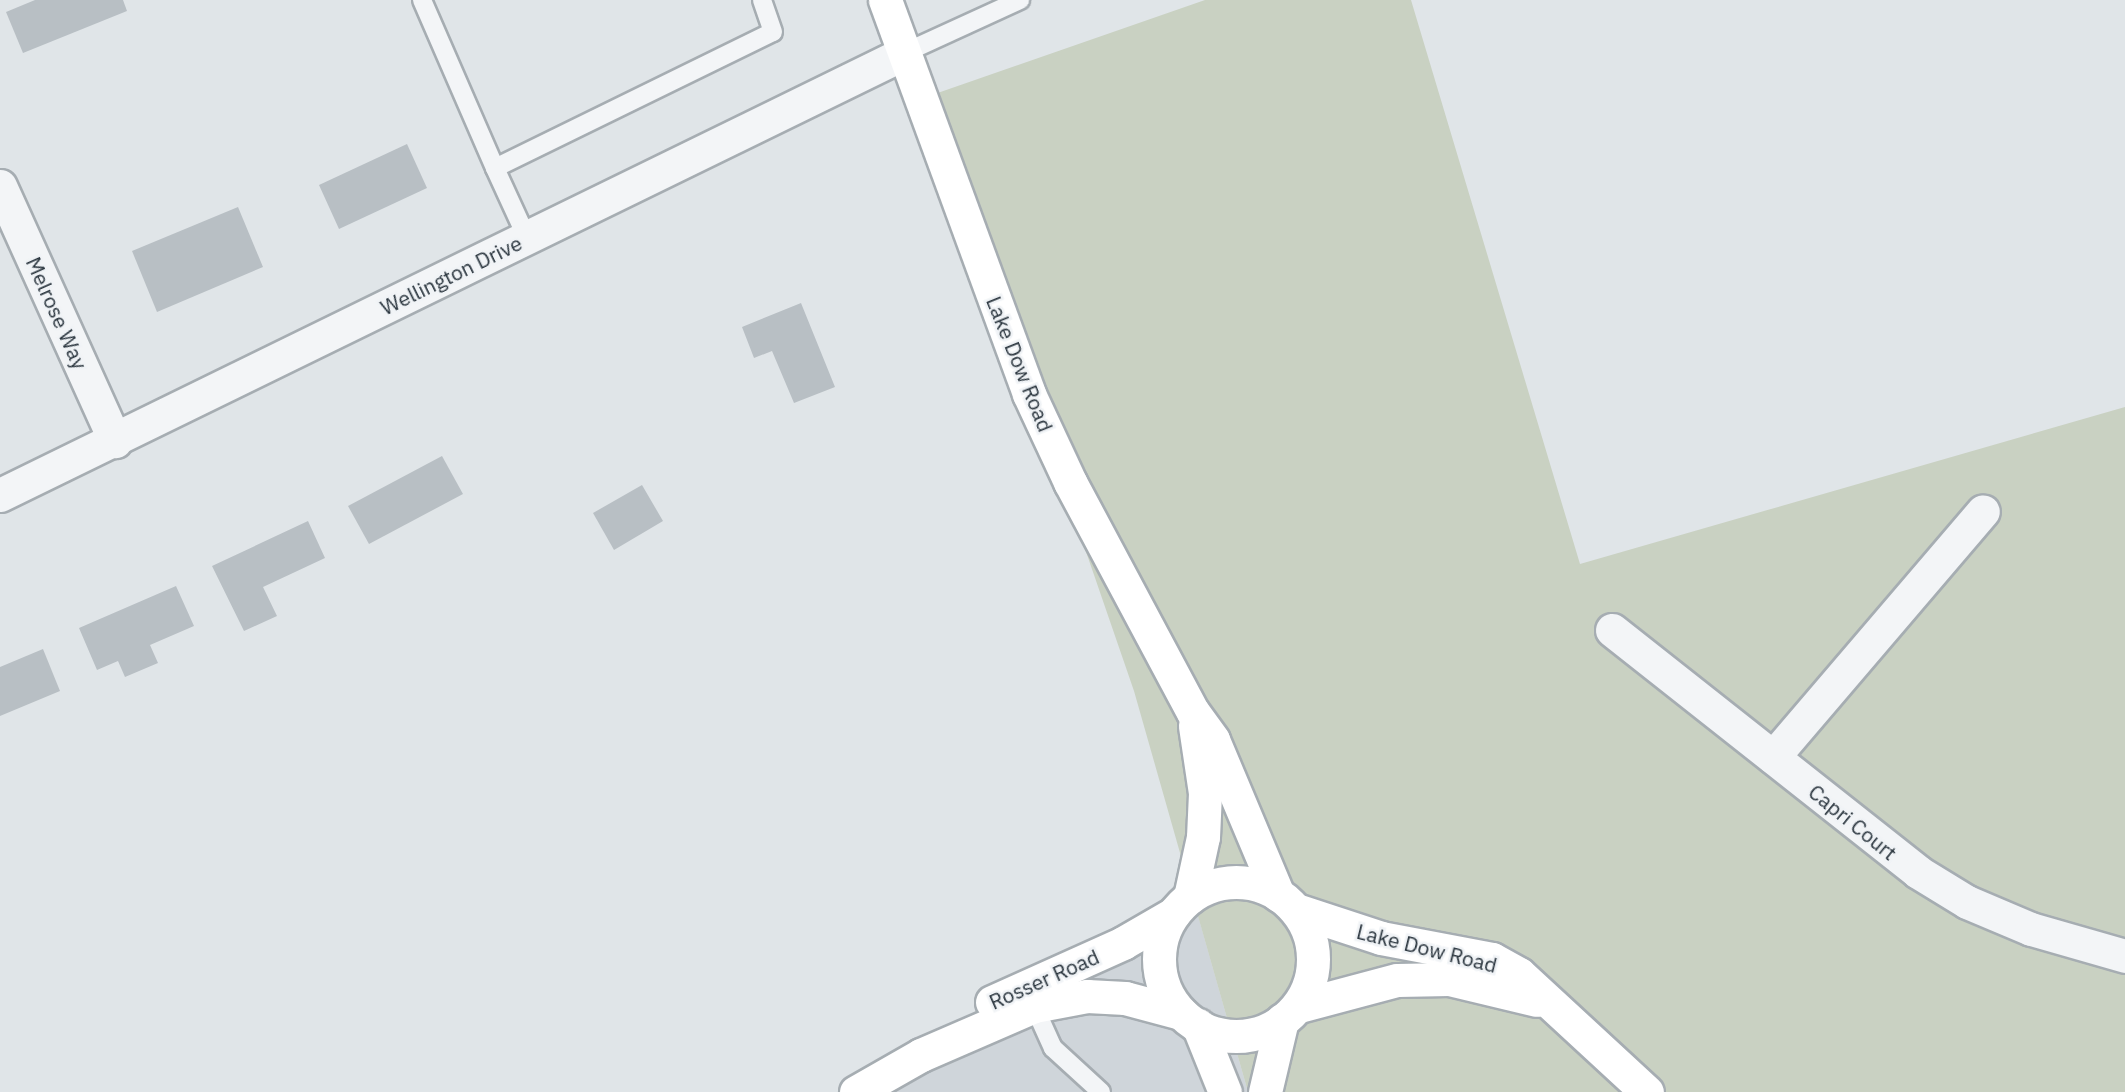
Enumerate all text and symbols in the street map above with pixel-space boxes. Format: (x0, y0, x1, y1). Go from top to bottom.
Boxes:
street label: Wellington Drive (376, 230, 526, 320)
street label: Melrose Way (21, 253, 93, 373)
street label: Lake Dow Road (981, 293, 1059, 435)
street label: Capri Court (1804, 779, 1902, 865)
street label: Lake Dow Road (1354, 918, 1500, 978)
street label: Rosser Road (985, 944, 1103, 1014)

